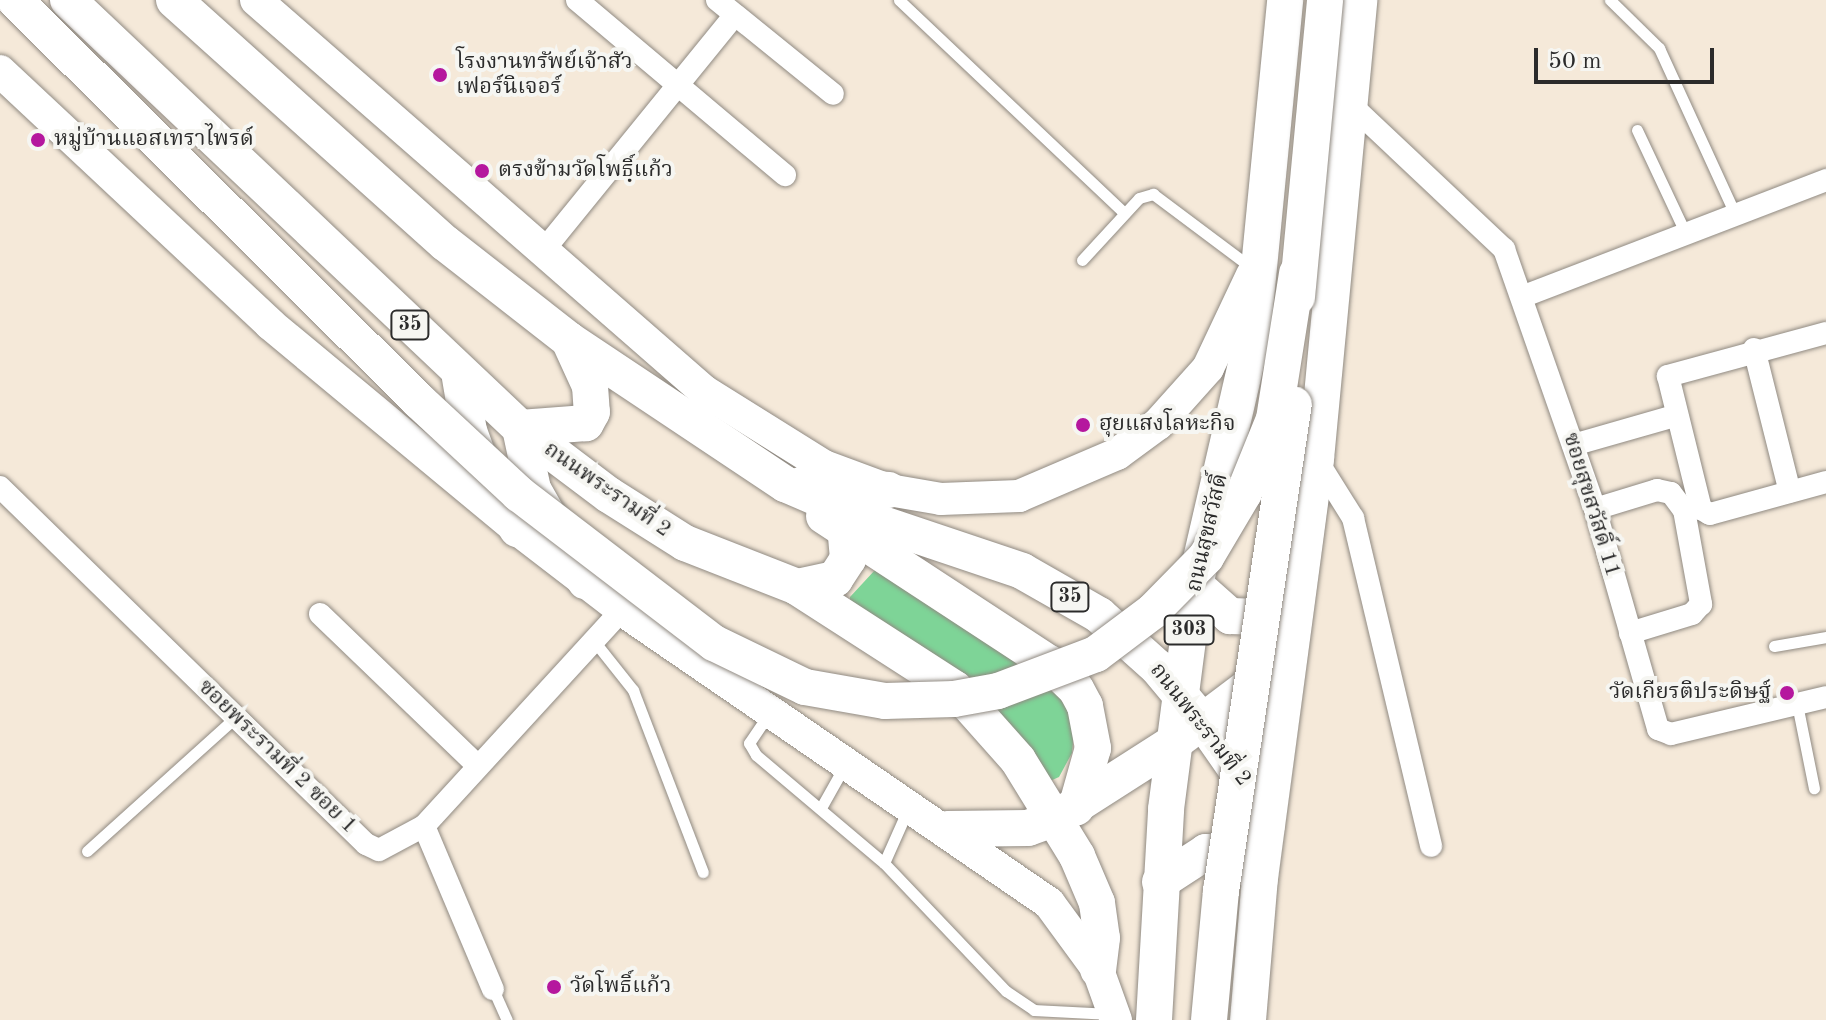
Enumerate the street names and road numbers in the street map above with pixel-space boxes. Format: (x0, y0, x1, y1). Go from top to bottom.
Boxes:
road number: 35 (390, 309, 430, 341)
street label: ซอยสุขสวัสดิ์ 11 (1557, 430, 1625, 580)
street label: ถนนพระรามที่ 2 (538, 436, 676, 544)
street label: ถนนสุขสวัสดิ์ (1182, 471, 1234, 595)
road number: 35 (1050, 581, 1090, 613)
road number: 303 (1163, 614, 1215, 646)
street label: ถนนพระรามที่ 2 (1144, 658, 1256, 792)
street label: ซอยพระรามที่ 2 ซอย 1 (192, 674, 362, 840)

